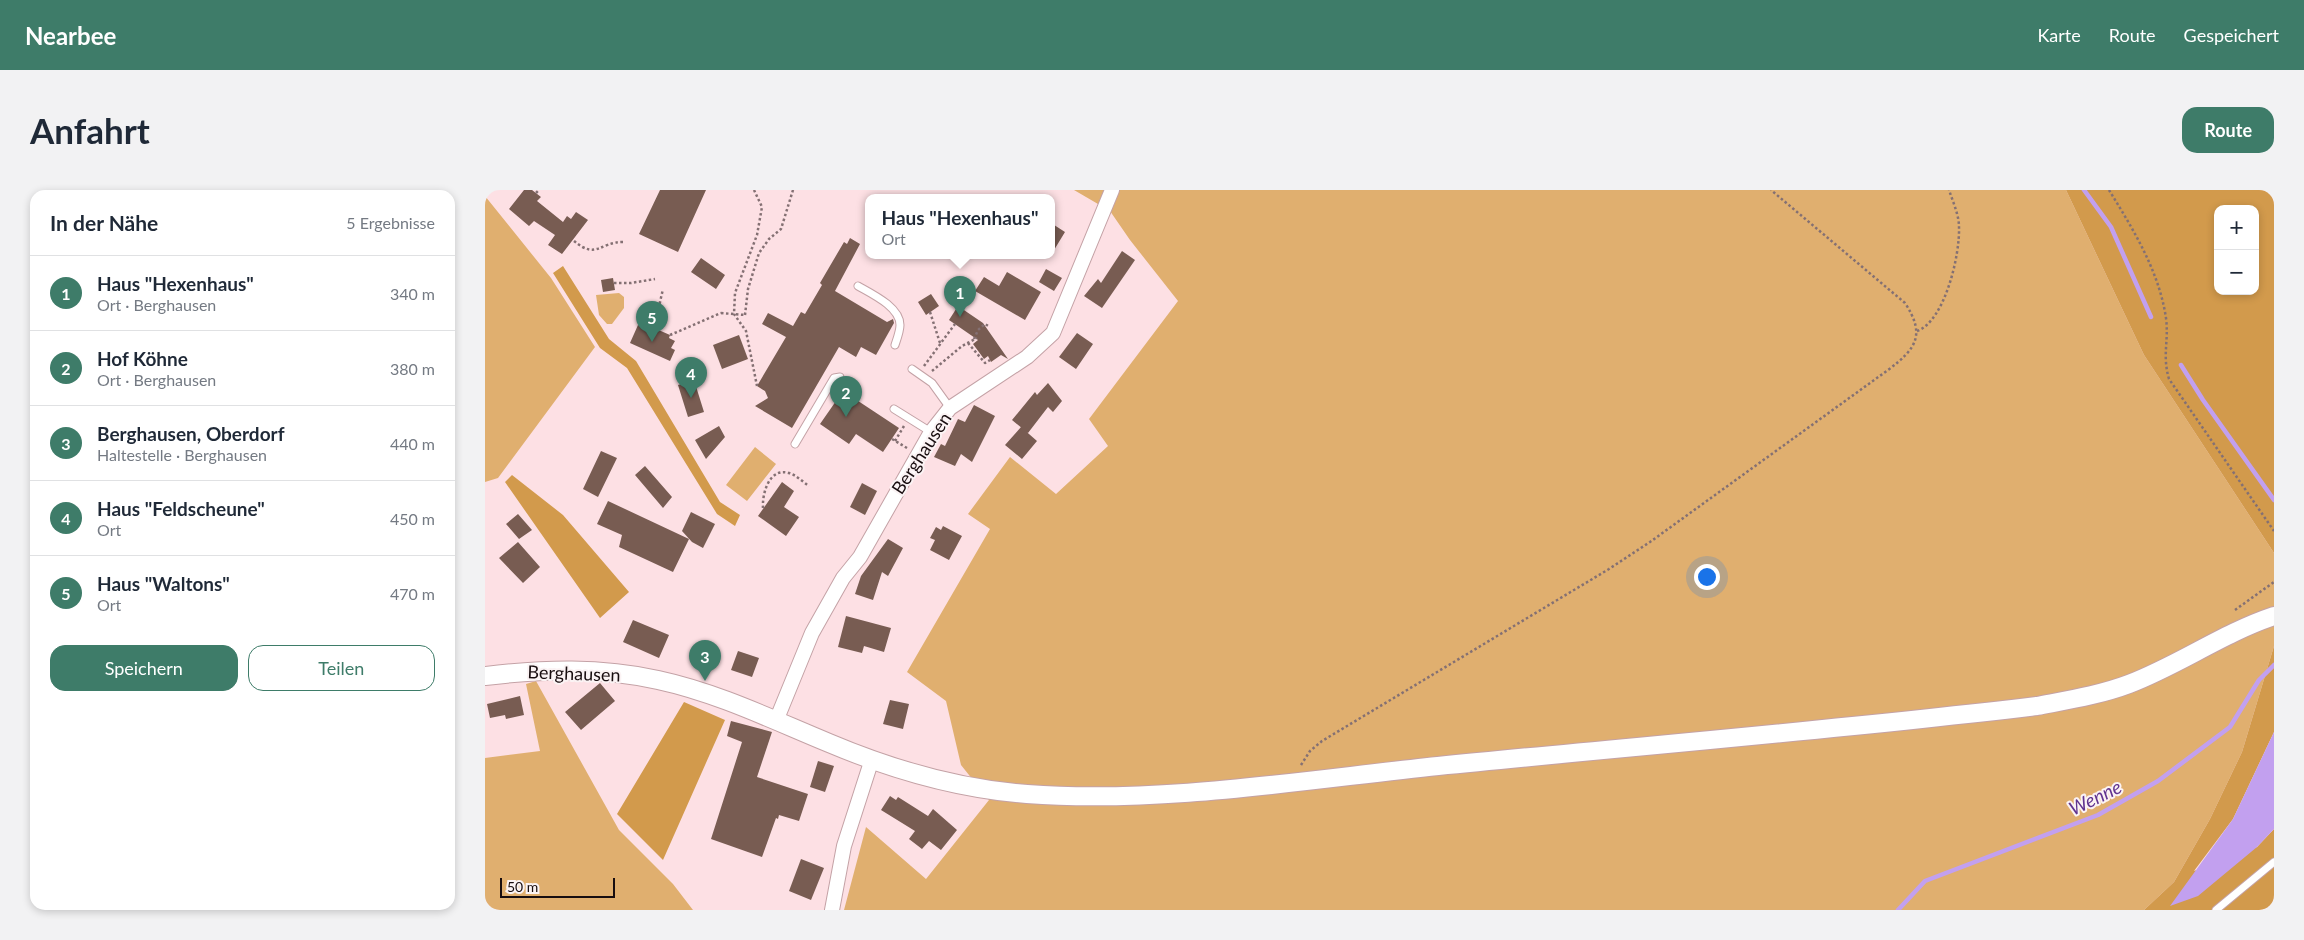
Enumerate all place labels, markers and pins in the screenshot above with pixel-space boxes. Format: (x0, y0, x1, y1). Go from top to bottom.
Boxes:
pin: 1 (944, 276, 976, 317)
pin: 5 (636, 301, 668, 342)
pin: 4 (675, 357, 707, 398)
pin: 2 (830, 376, 862, 417)
pin: 3 (689, 640, 721, 681)

